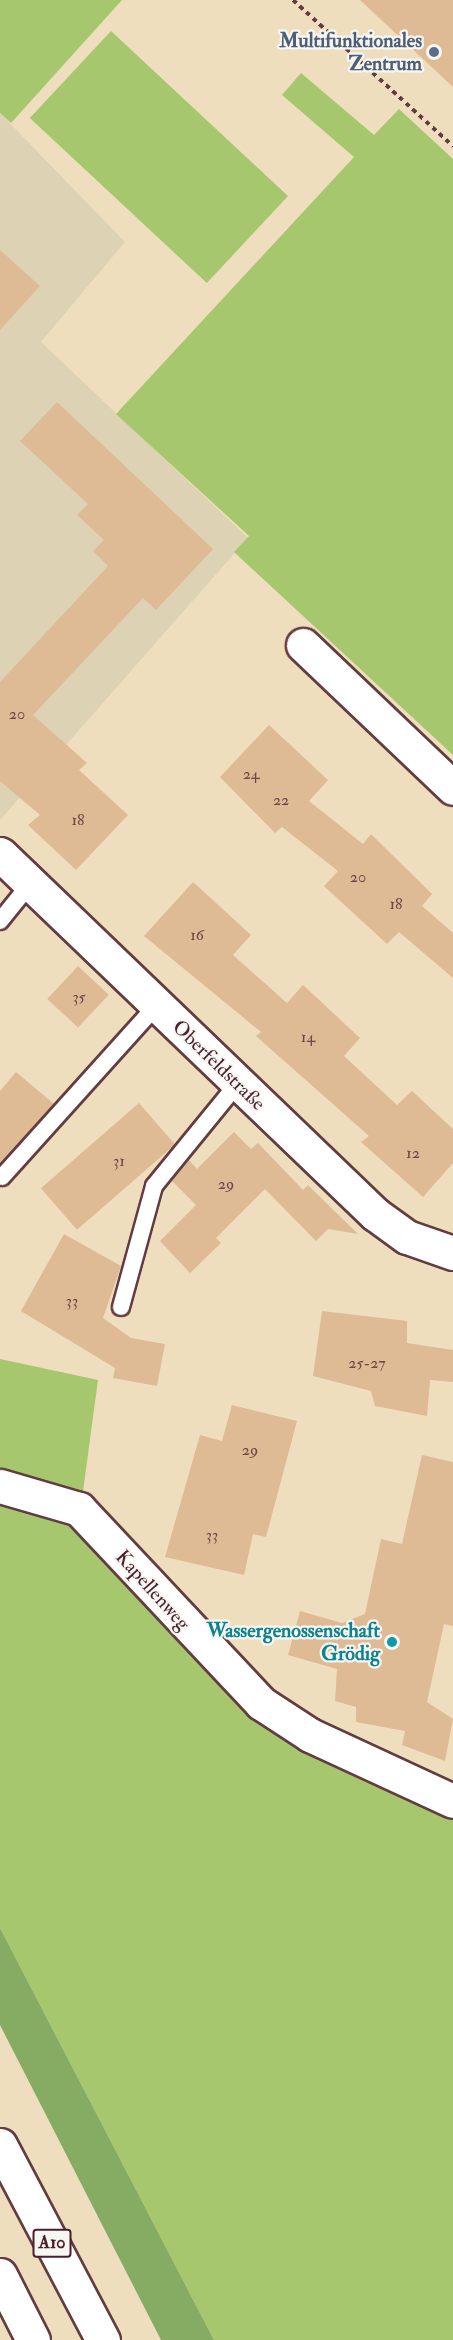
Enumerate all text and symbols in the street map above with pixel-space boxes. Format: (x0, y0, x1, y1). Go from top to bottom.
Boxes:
place label: Multifunktionales Zentrum (279, 28, 422, 75)
marker: Multifunktionales Zentrum (427, 45, 441, 59)
house number: 20 (9, 704, 25, 724)
house number: 24 (243, 764, 259, 784)
house number: 22 (273, 790, 289, 810)
house number: 18 (71, 810, 85, 830)
house number: 20 (350, 867, 366, 887)
house number: 18 (389, 894, 403, 914)
house number: 16 (190, 925, 204, 945)
house number: 35 (72, 987, 86, 1007)
street label: Oberfeldstraße (168, 1015, 270, 1115)
house number: 14 (301, 1027, 315, 1047)
house number: 12 (406, 1143, 420, 1163)
house number: 31 (113, 1151, 125, 1171)
house number: 29 (218, 1174, 234, 1194)
house number: 33 (66, 1291, 78, 1311)
house number: 25-27 (348, 1353, 386, 1373)
house number: 29 (242, 1440, 258, 1460)
house number: 33 (206, 1525, 218, 1545)
street label: Kapellenweg (111, 1545, 195, 1635)
place label: Wassergenossenschaft Grödig (207, 1618, 380, 1665)
marker: Wassergenossenschaft Grödig (385, 1635, 399, 1649)
road number: A10 (32, 2228, 72, 2258)

